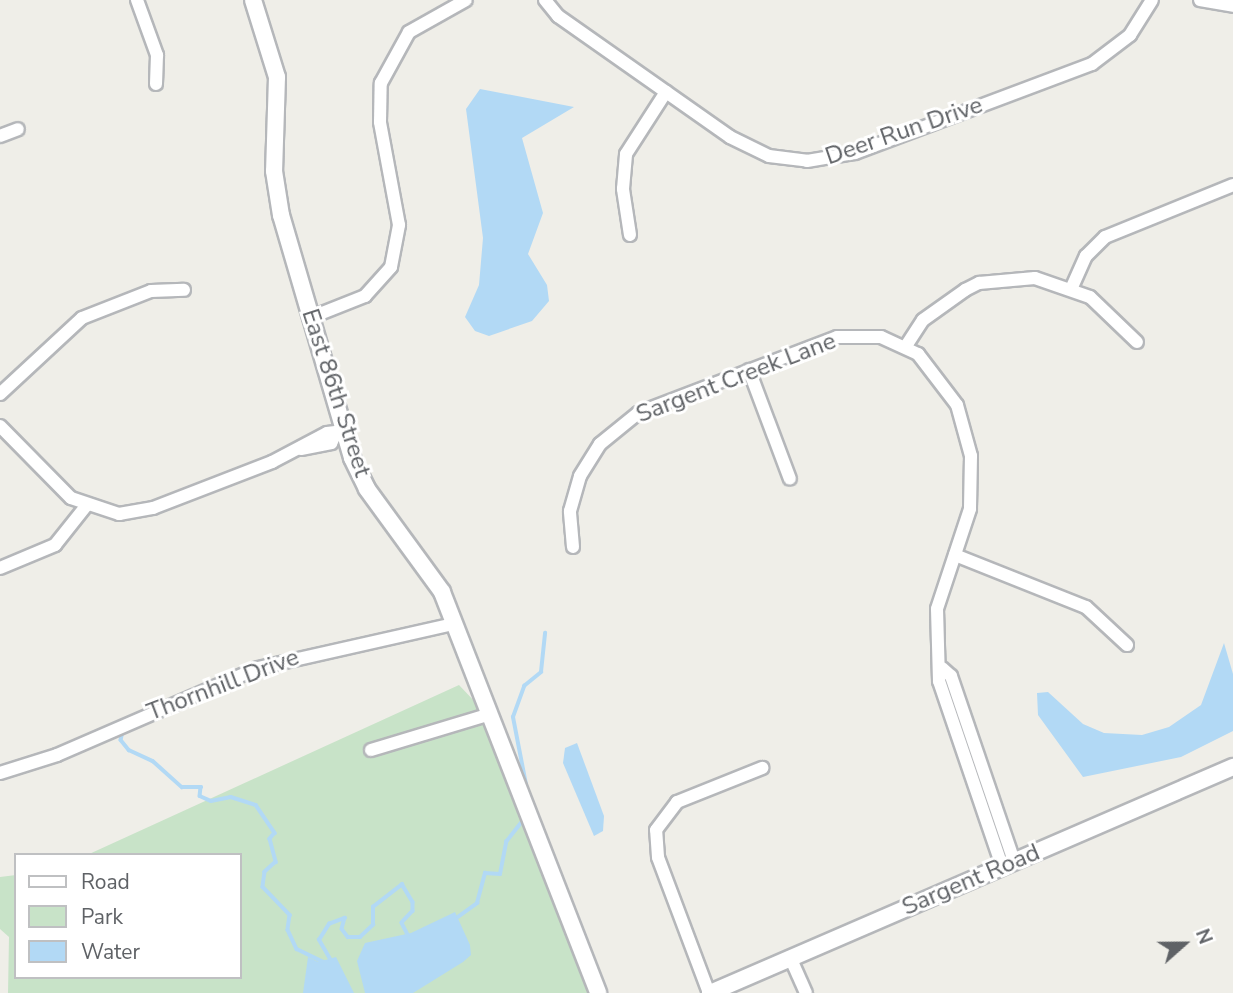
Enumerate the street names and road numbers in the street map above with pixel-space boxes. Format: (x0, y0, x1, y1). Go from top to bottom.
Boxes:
street label: Deer Run Drive (822, 91, 986, 171)
street label: East 86th Street (295, 305, 377, 481)
street label: Sargent Creek Lane (632, 327, 840, 429)
street label: Thornhill Drive (143, 643, 303, 727)
street label: Sargent Road (898, 838, 1044, 922)

